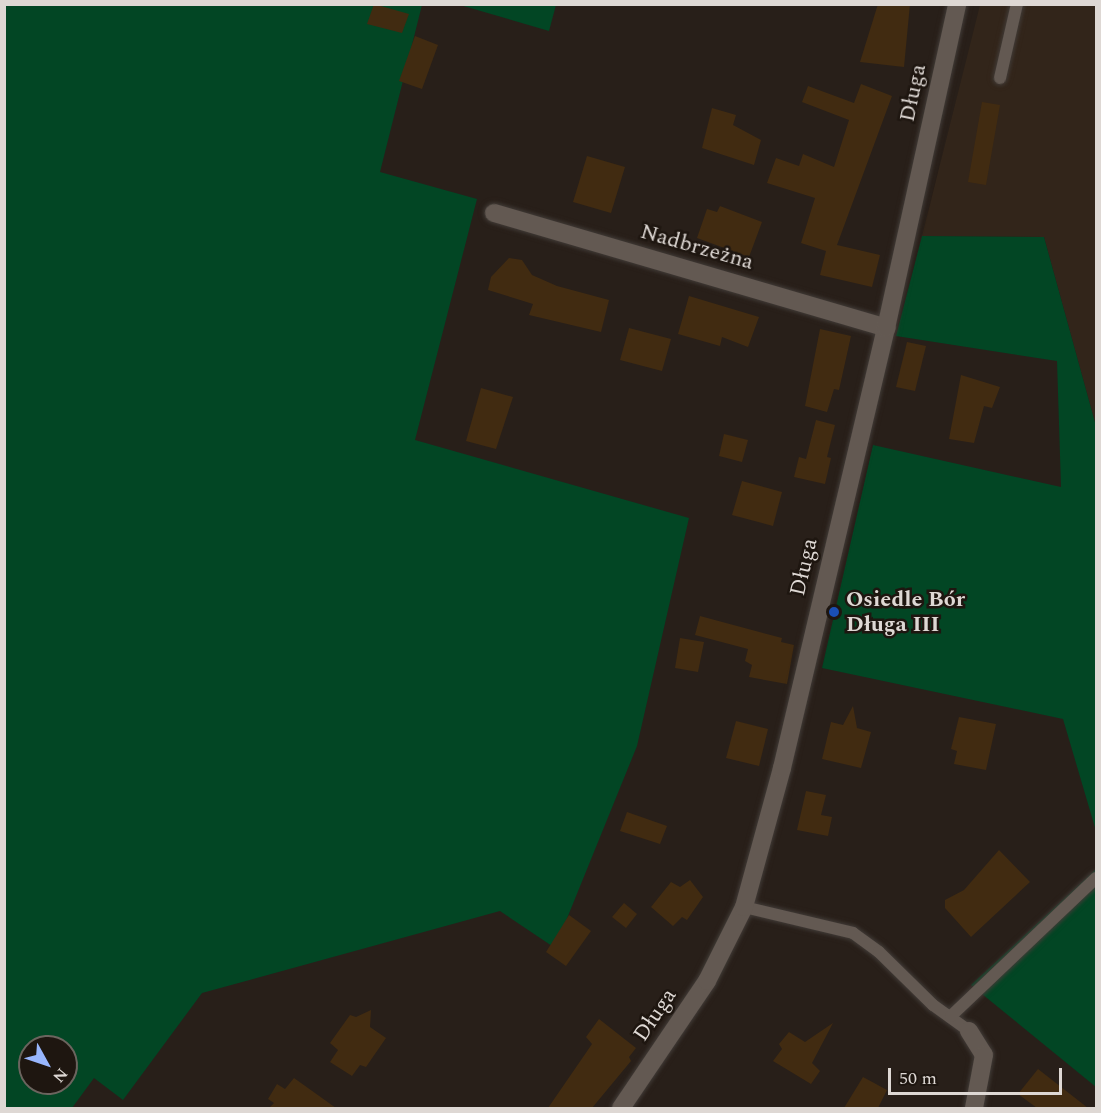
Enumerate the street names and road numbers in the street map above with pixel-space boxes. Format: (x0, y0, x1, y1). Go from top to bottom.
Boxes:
street label: Długa (894, 62, 932, 124)
street label: Nadbrzeżna (637, 218, 757, 276)
street label: Długa (785, 536, 823, 598)
street label: Długa (628, 983, 682, 1047)

